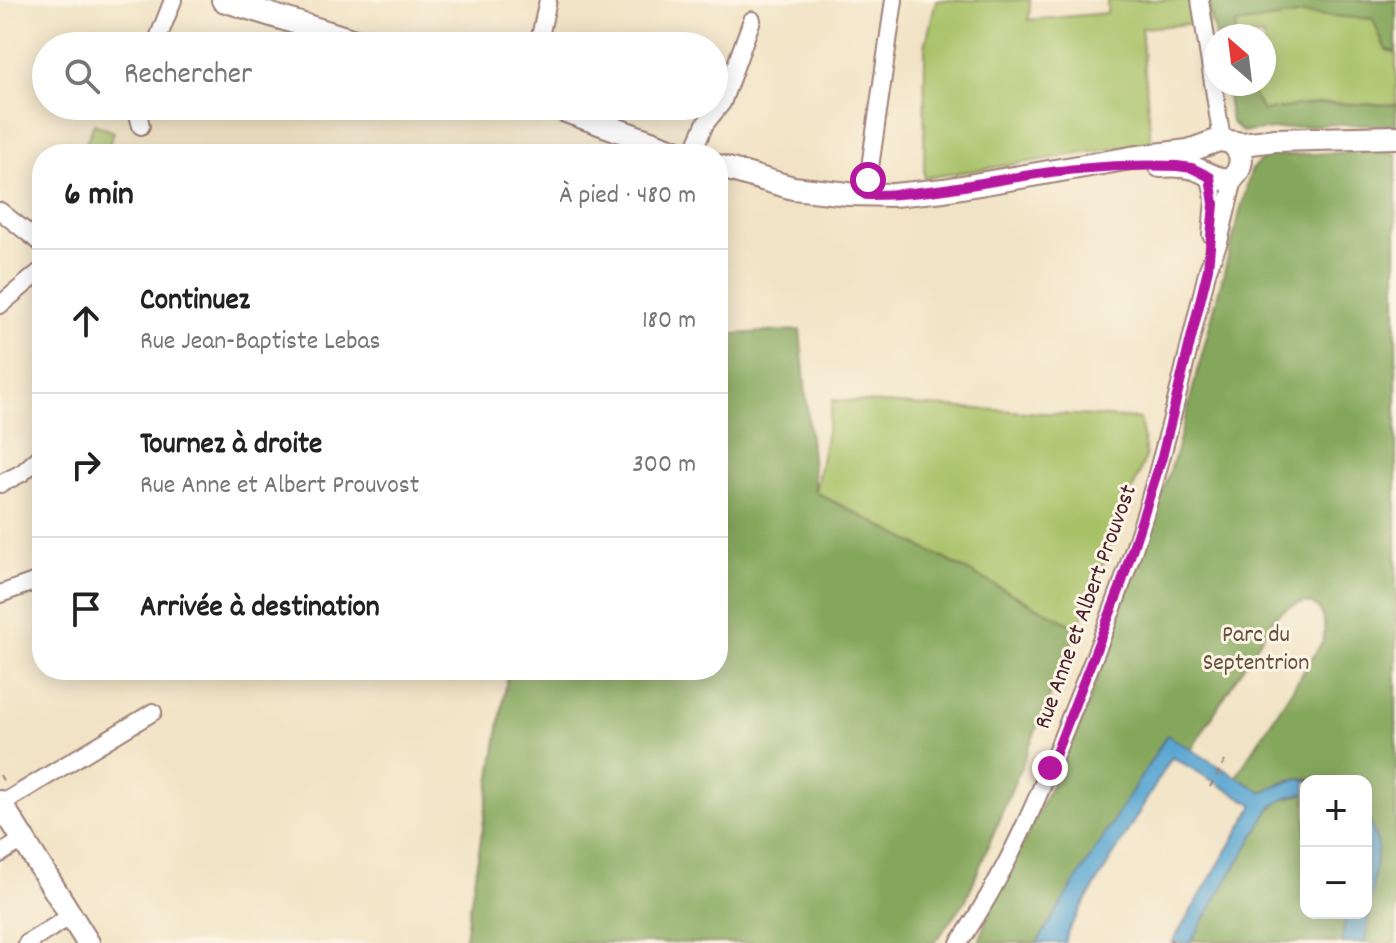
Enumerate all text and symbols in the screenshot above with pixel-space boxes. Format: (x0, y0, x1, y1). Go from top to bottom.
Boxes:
north arrow (1204, 24, 1276, 96)
search box (32, 32, 728, 120)
icon: search (60, 54, 104, 98)
text: Rechercher (124, 55, 252, 98)
route start (850, 162, 886, 198)
text: 6 min (64, 172, 134, 221)
text: À pied · 480 m (559, 178, 696, 215)
text: Continuez (140, 281, 250, 324)
icon: ahead (64, 299, 108, 343)
text: 180 m (642, 303, 696, 340)
text: Rue Jean-Baptiste Lebas (140, 324, 381, 361)
text: Tournez à droite (140, 425, 322, 468)
icon: right (64, 443, 108, 487)
text: 300 m (632, 447, 696, 484)
text: Rue Anne et Albert Prouvost (140, 468, 419, 505)
street label: Rue Anne et Albert Prouvost (1027, 480, 1147, 734)
icon: arrive (64, 587, 108, 631)
text: Arrivée à destination (140, 588, 380, 631)
park label: Parc du Septentrion (1203, 619, 1309, 681)
route end (1032, 750, 1068, 786)
map controls (1300, 775, 1372, 919)
button: + (1300, 775, 1372, 847)
button: − (1300, 847, 1372, 919)

